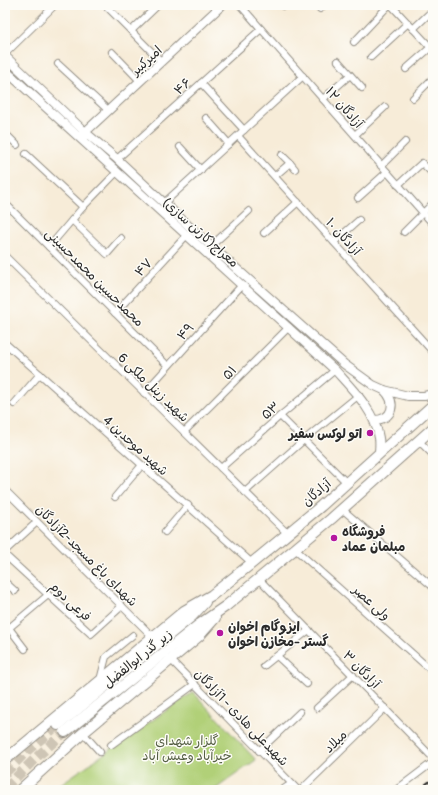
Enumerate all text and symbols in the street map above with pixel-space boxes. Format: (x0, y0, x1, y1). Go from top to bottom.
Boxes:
street label: امیرکبیر (127, 42, 165, 80)
street label: ۴۶ (171, 75, 195, 99)
street label: ۱۲ آزادگان (322, 84, 367, 132)
street label: معراج(کارتن سازی) (158, 194, 242, 272)
street label: ۱۰ آزادگان (322, 215, 365, 259)
street label: محمدحسین محمدحسینی (41, 225, 147, 331)
street label: ۴۷ (131, 255, 156, 280)
street label: ۴۹ (174, 320, 198, 344)
street label: 6 شهید زینل ملکی (114, 350, 192, 426)
street label: ۵۱ (219, 362, 240, 383)
street label: ۵۳ (258, 398, 283, 423)
street label: 4 شهید موحدین (100, 412, 171, 479)
place label: اتو لوکس سفیر (287, 426, 362, 443)
marker: اتو لوکس سفیر (365, 428, 375, 438)
street label: آزادگان (299, 475, 335, 510)
street label: شهدای‌ باغ مسجد-2آزادگان (31, 501, 141, 611)
place label: فروشگاه مبلمان عماد (342, 523, 405, 555)
marker: فروشگاه مبلمان عماد (329, 533, 339, 543)
street label: فرعی دوم (45, 579, 94, 626)
street label: ولی عصر (348, 581, 394, 625)
place label: ایزوگام اخوان گستر -مخازن اخوان (228, 618, 329, 650)
street label: زیر گذر ابوالفضل (100, 626, 175, 691)
marker: ایزوگام اخوان گستر -مخازن اخوان (215, 628, 225, 638)
street label: ۳ آزادگان (339, 647, 384, 693)
street label: شهیدعلی هادی - 1آزادگان (190, 666, 292, 770)
street label: میلاد (321, 727, 351, 756)
park label: گلزار شهدای خیرآباد وعیش آباد (142, 733, 232, 764)

